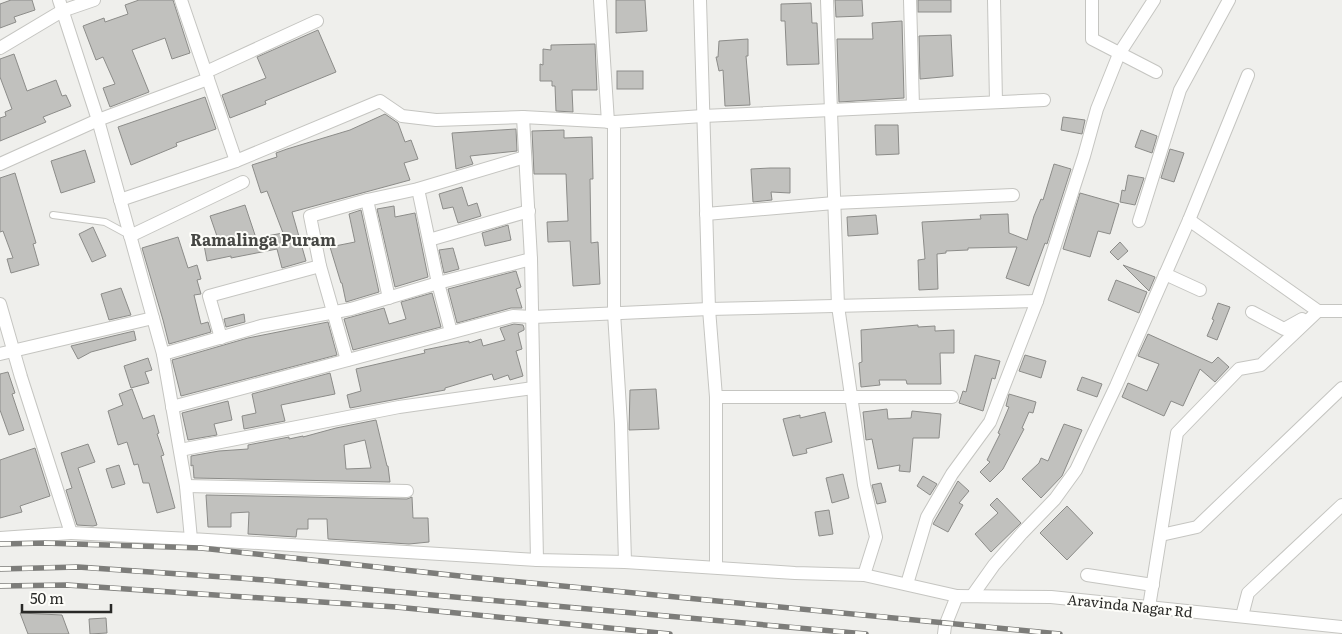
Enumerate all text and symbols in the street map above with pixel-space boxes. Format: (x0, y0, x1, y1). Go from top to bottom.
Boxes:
district label: Ramalinga Puram (190, 227, 336, 251)
scale bar (22, 582, 111, 614)
text: 50 m (30, 586, 64, 609)
street label: Aravinda Nagar Rd (1066, 588, 1194, 622)

